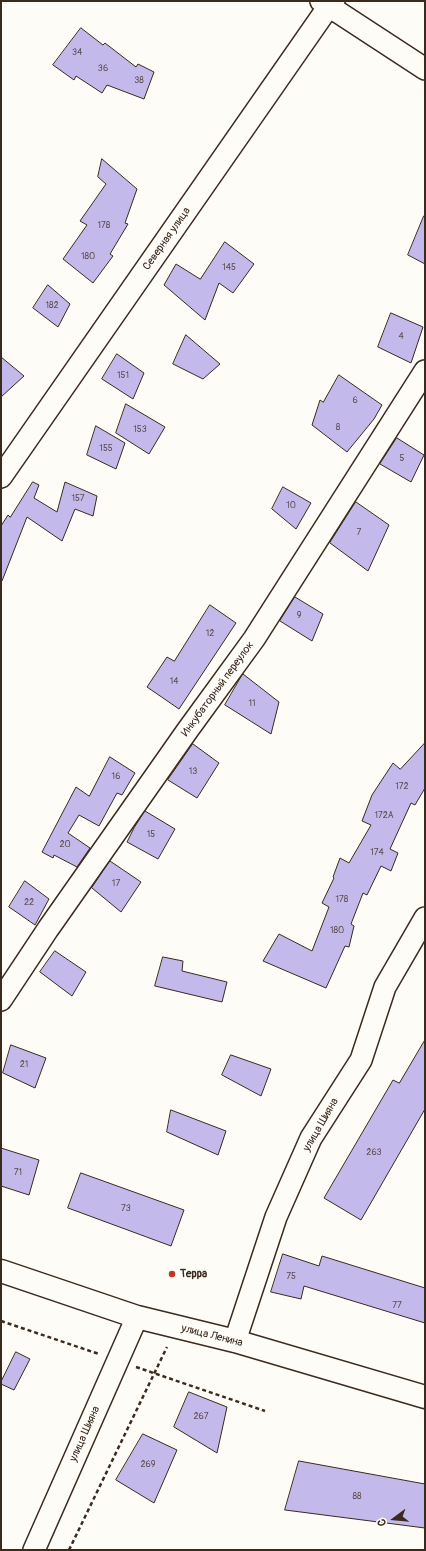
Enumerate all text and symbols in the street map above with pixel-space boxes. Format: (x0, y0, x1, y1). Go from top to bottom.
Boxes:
house number: 34 (72, 48, 82, 58)
house number: 36 (98, 64, 108, 74)
house number: 38 (134, 76, 144, 86)
street label: Северная улица (140, 205, 194, 273)
house number: 178 (98, 221, 110, 231)
house number: 180 (81, 252, 95, 262)
house number: 145 (222, 263, 236, 273)
house number: 182 (45, 301, 59, 311)
house number: 4 (398, 332, 404, 342)
house number: 151 (117, 371, 129, 381)
house number: 6 (352, 396, 358, 406)
house number: 8 (336, 423, 340, 433)
house number: 153 (133, 425, 147, 435)
house number: 155 (99, 444, 113, 454)
house number: 5 (400, 454, 404, 464)
house number: 157 (71, 494, 85, 504)
house number: 10 (286, 501, 296, 511)
house number: 7 (357, 528, 361, 538)
house number: 9 (297, 611, 301, 621)
house number: 12 (206, 629, 214, 639)
street label: Инкубаторный переулок (179, 639, 257, 739)
house number: 14 (170, 677, 178, 687)
house number: 11 (248, 699, 256, 709)
house number: 13 (189, 767, 197, 777)
house number: 16 (112, 772, 120, 782)
house number: 172 (395, 782, 409, 792)
house number: 172А (374, 811, 394, 821)
house number: 15 (147, 830, 155, 840)
house number: 20 (59, 840, 71, 850)
house number: 174 (370, 848, 384, 858)
house number: 17 (112, 879, 120, 889)
house number: 178 (336, 895, 348, 905)
house number: 22 (24, 898, 34, 908)
house number: 180 (330, 926, 344, 936)
house number: 21 (20, 1060, 28, 1070)
street label: улица Шияна (300, 1096, 342, 1154)
house number: 263 (366, 1148, 382, 1158)
house number: 71 (14, 1168, 22, 1178)
house number: 73 (121, 1204, 131, 1214)
place label: Терра (180, 1267, 207, 1281)
marker: Терра (167, 1269, 177, 1279)
house number: 75 (286, 1272, 296, 1282)
house number: 77 (392, 1301, 402, 1311)
street label: улица Ленина (180, 1322, 244, 1350)
street label: улица Шияна (67, 1404, 103, 1464)
house number: 267 (194, 1412, 208, 1422)
house number: 269 (141, 1460, 155, 1470)
house number: 88 (352, 1492, 362, 1502)
north arrow (374, 1499, 414, 1539)
text: С (375, 1517, 389, 1528)

